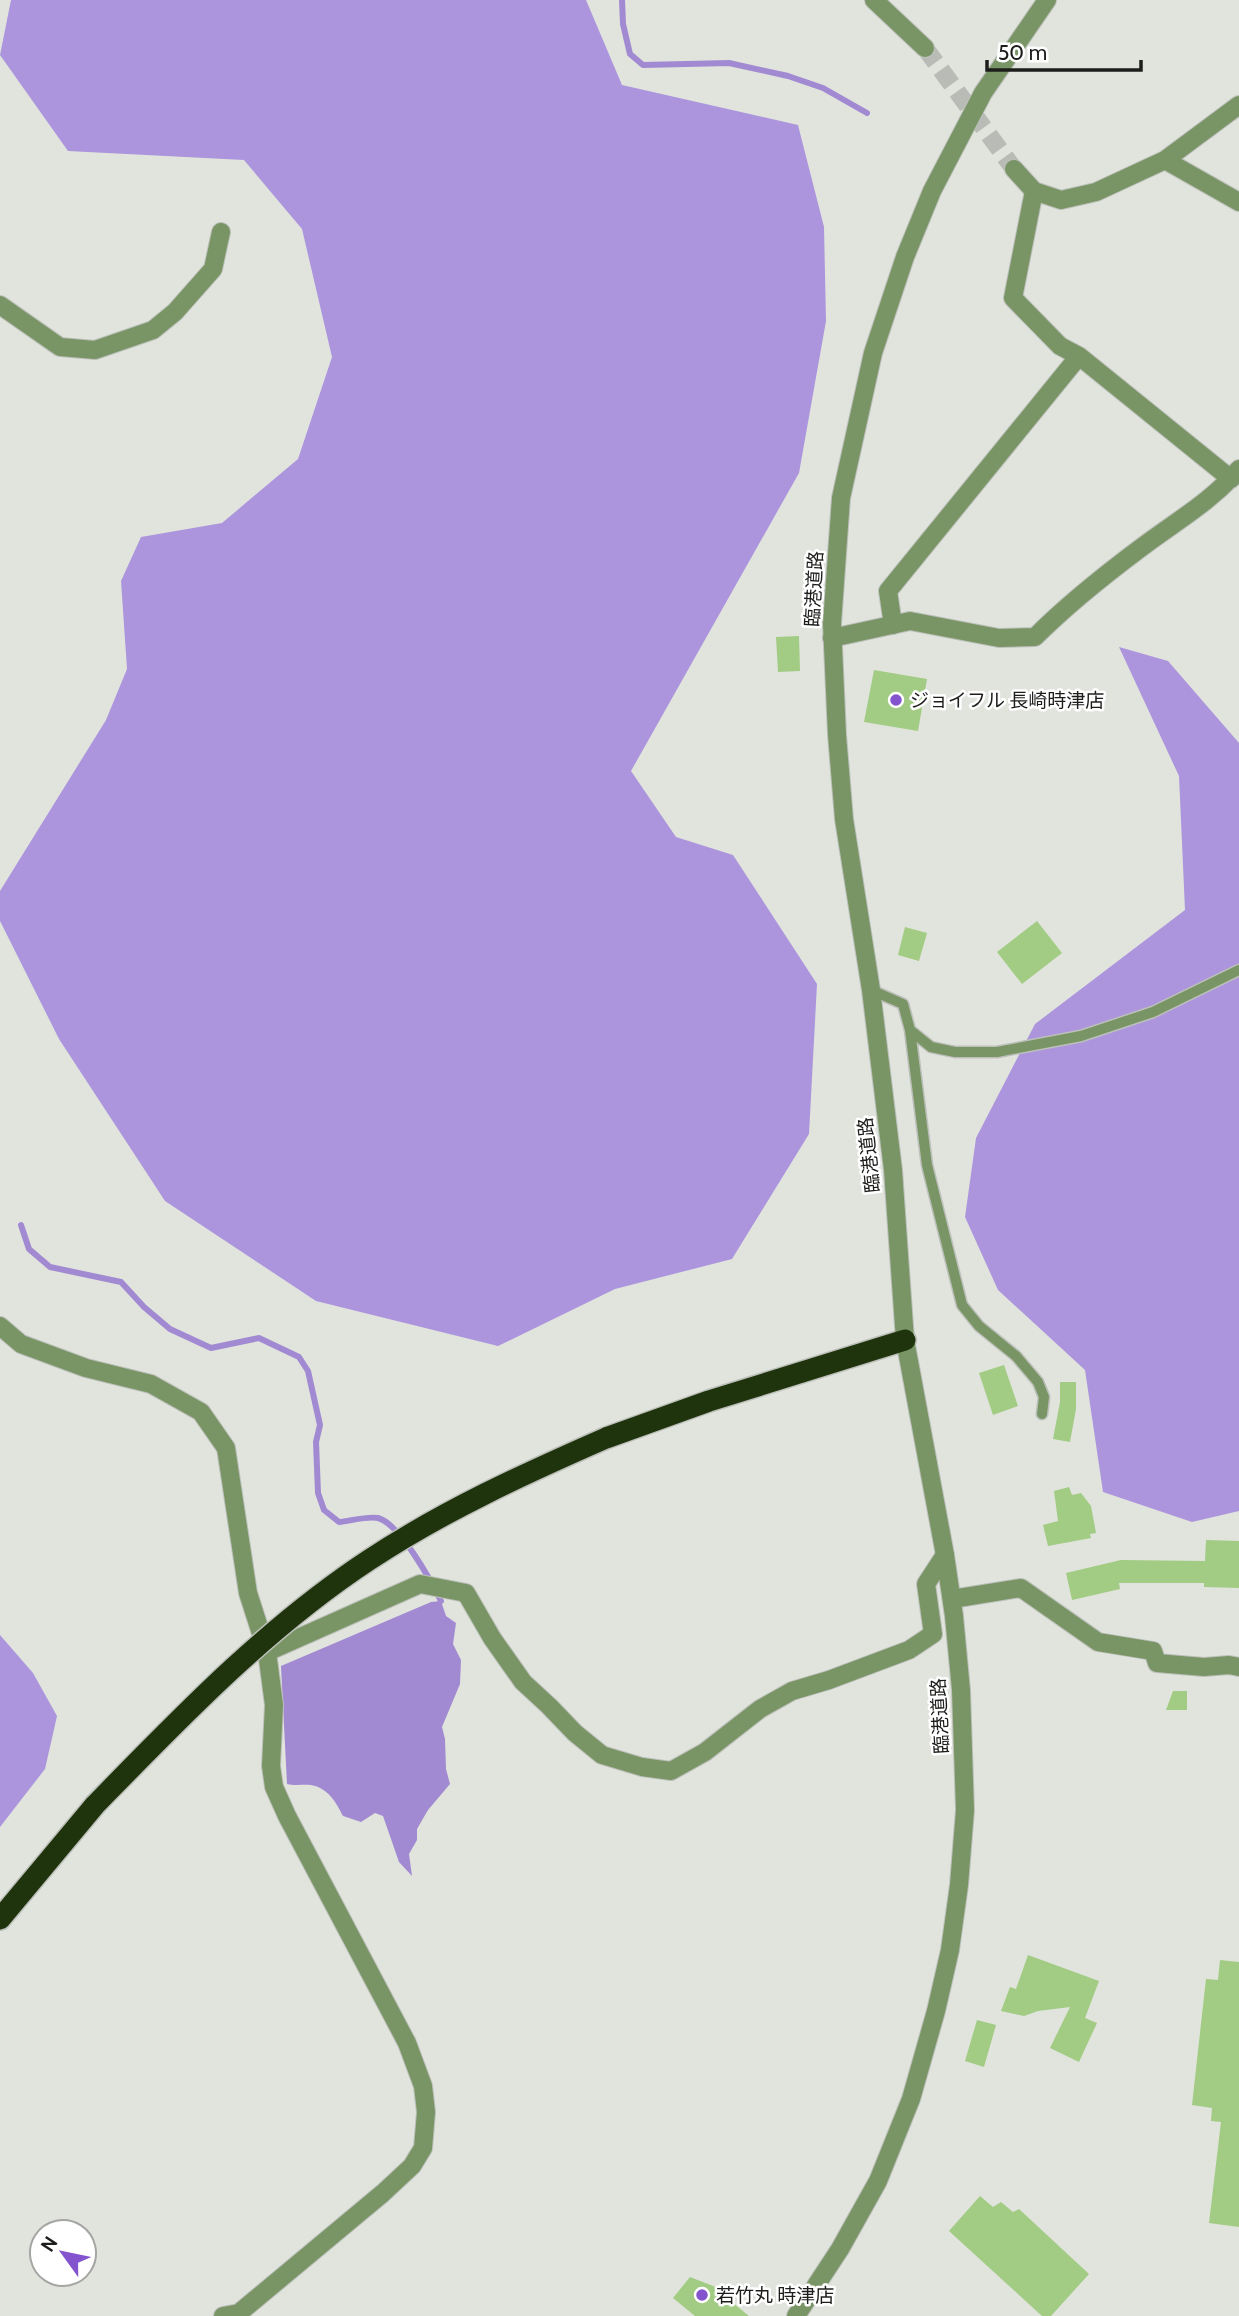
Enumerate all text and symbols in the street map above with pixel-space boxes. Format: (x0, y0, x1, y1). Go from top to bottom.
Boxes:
scale bar (987, 28, 1141, 72)
text: 50 m (998, 40, 1047, 65)
street label: 臨港道路 (801, 550, 827, 628)
place label: ジョイフル 長崎時津店 (910, 689, 1104, 712)
marker: ジョイフル 長崎時津店 (888, 692, 904, 708)
street label: 臨港道路 (854, 1116, 884, 1194)
street label: 臨港道路 (927, 1677, 953, 1755)
north arrow (28, 2218, 98, 2288)
text: N (36, 2232, 62, 2256)
place label: 若竹丸 時津店 (716, 2284, 834, 2307)
marker: 若竹丸 時津店 (694, 2287, 710, 2303)

